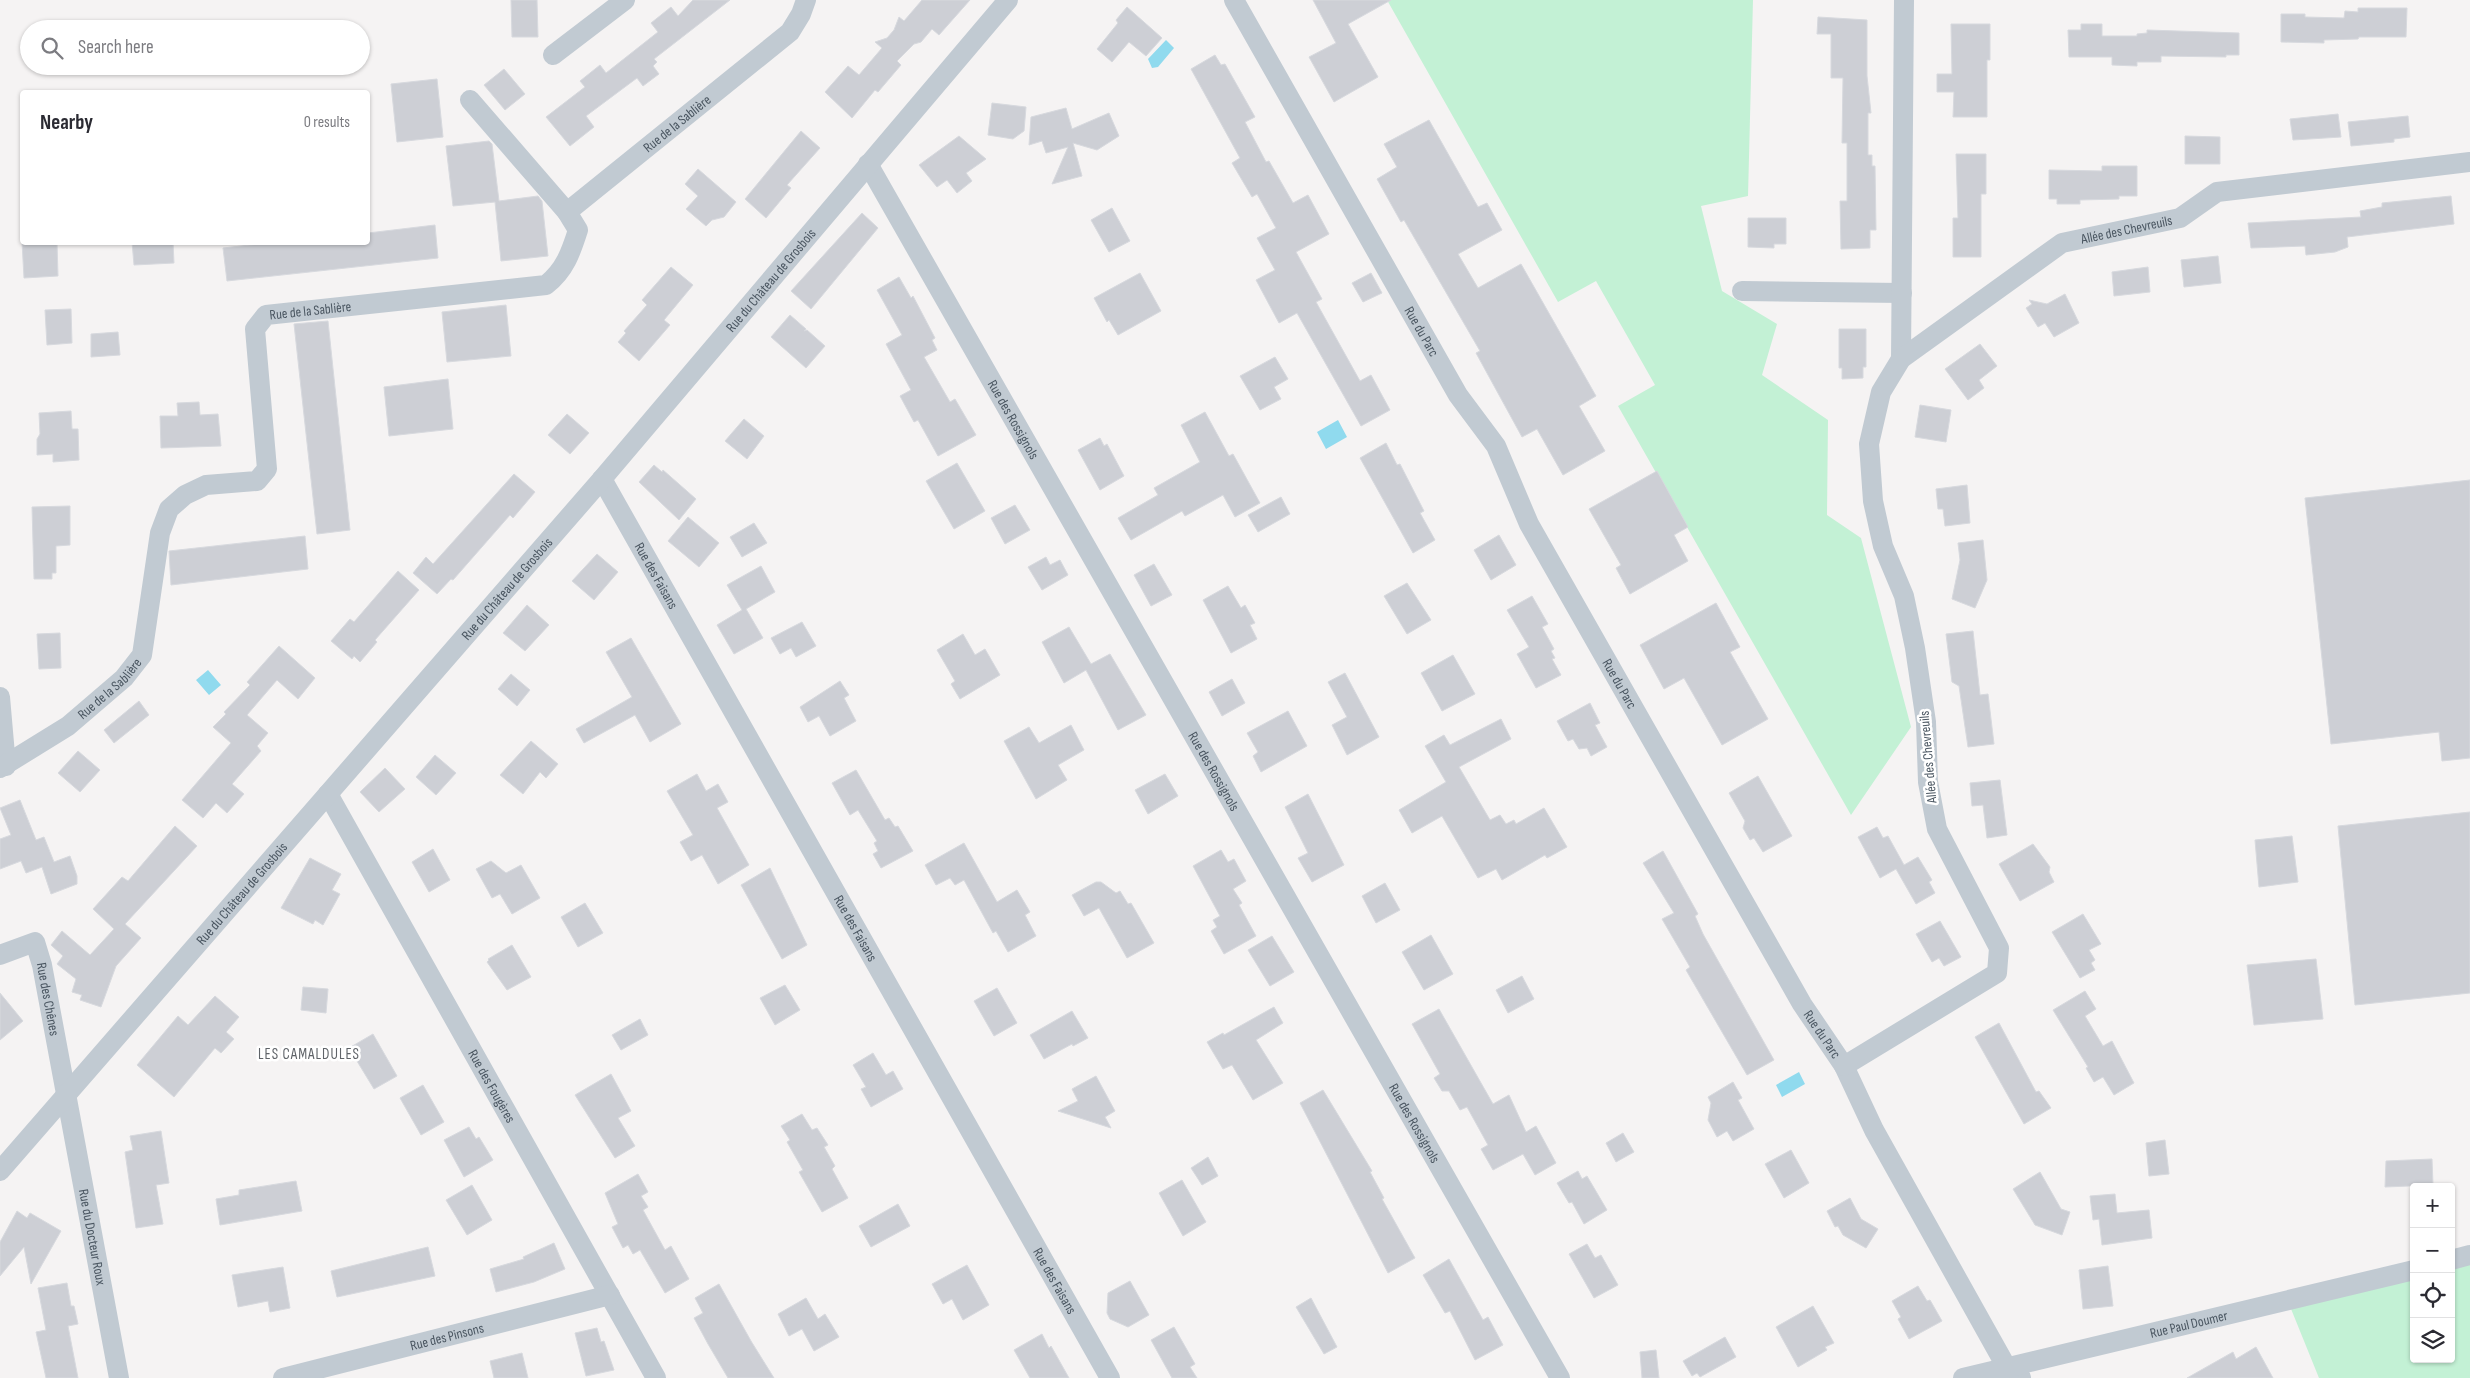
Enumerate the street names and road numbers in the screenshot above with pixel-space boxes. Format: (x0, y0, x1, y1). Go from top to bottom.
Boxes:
street label: Rue de la Sablière (640, 91, 714, 156)
street label: Allée des Chevreuils (2078, 211, 2174, 247)
street label: Rue du Château de Grosbois (722, 225, 819, 335)
street label: Rue de la Sablière (269, 297, 352, 323)
street label: Rue du Parc (1401, 303, 1443, 359)
street label: Rue des Rossignols (984, 377, 1043, 462)
street label: Rue du Château de Grosbois (458, 534, 556, 643)
street label: Rue des Faisans (631, 539, 682, 612)
street label: Rue de la Sablière (74, 654, 145, 723)
street label: Rue du Parc (1599, 656, 1641, 712)
street label: Allée des Chevreuils (1915, 710, 1941, 805)
street label: Rue des Rossignols (1185, 729, 1243, 814)
street label: Rue du Château de Grosbois (192, 839, 291, 948)
street label: Rue des Faisans (830, 892, 881, 964)
street label: Rue des Chênes (33, 961, 63, 1037)
street label: Rue du Parc (1800, 1007, 1845, 1062)
street label: Rue des Fougères (465, 1046, 519, 1126)
street label: Rue des Rossignols (1385, 1080, 1444, 1166)
street label: Rue du Docteur Roux (75, 1187, 110, 1287)
street label: Rue des Faisans (1030, 1245, 1081, 1317)
street label: Rue Paul Doumer (2148, 1306, 2229, 1341)
street label: Rue des Pinsons (408, 1319, 485, 1354)

